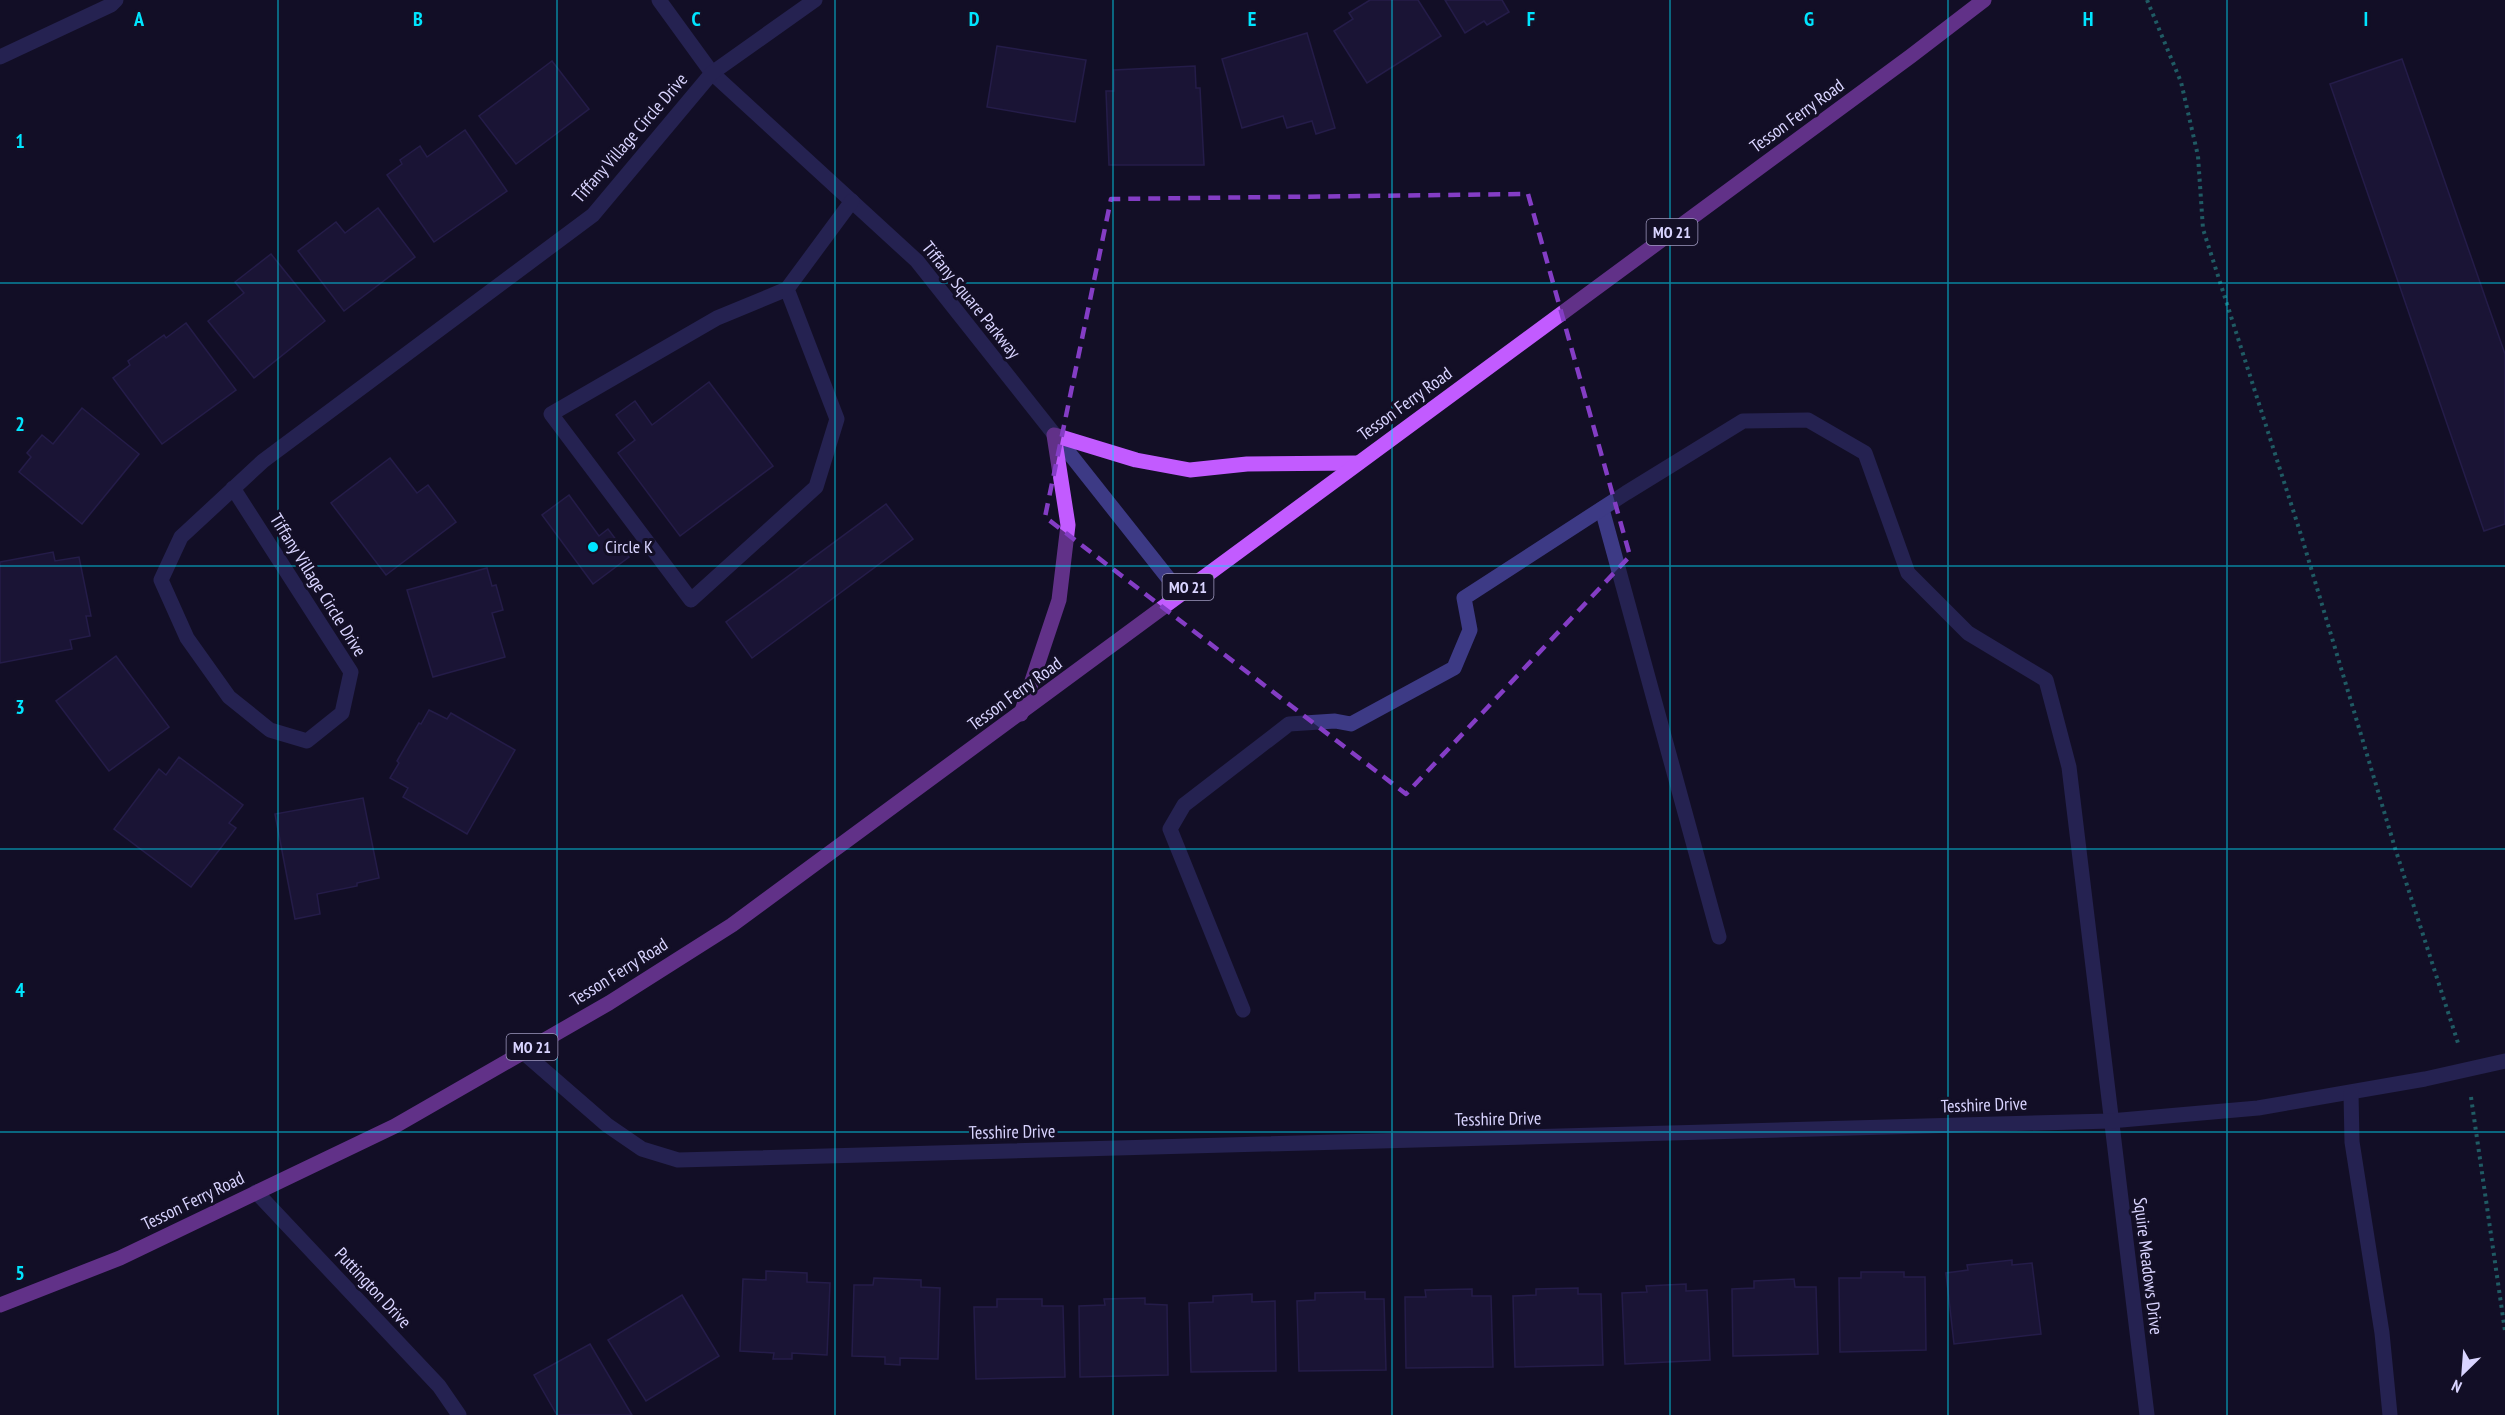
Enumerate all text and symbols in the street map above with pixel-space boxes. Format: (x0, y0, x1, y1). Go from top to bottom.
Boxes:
text: A (133, 6, 145, 32)
text: B (413, 6, 423, 32)
text: C (691, 6, 701, 32)
text: D (969, 6, 980, 32)
text: E (1248, 6, 1256, 32)
text: F (1527, 6, 1535, 32)
text: G (1804, 6, 1814, 32)
text: H (2083, 6, 2093, 32)
text: I (2364, 6, 2368, 32)
street label: Tiffany Village Circle Drive (567, 68, 692, 207)
street label: Tesson Ferry Road (1745, 74, 1848, 157)
text: 1 (15, 128, 25, 154)
road number: MO 21 (1646, 219, 1698, 245)
street label: Tiffany Square Parkway (917, 236, 1026, 363)
street label: Tesson Ferry Road (1353, 362, 1456, 445)
text: 2 (15, 411, 25, 437)
street label: Tiffany Village Circle Drive (265, 509, 372, 661)
place label: Circle K (605, 535, 653, 558)
marker: Circle K (586, 540, 600, 554)
road number: MO 21 (1162, 574, 1214, 600)
street label: Tesson Ferry Road (963, 652, 1066, 735)
text: 3 (15, 694, 25, 720)
street label: Tesson Ferry Road (566, 932, 672, 1011)
text: 4 (15, 977, 25, 1003)
road number: MO 21 (506, 1034, 558, 1060)
street label: Tesshire Drive (1940, 1091, 2028, 1118)
street label: Tesshire Drive (1455, 1106, 1541, 1131)
street label: Tesshire Drive (969, 1119, 1055, 1144)
street label: Tesson Ferry Road (138, 1166, 248, 1235)
street label: Squire Meadows Drive (2129, 1196, 2168, 1336)
street label: Puttington Drive (330, 1243, 417, 1333)
text: 5 (15, 1260, 25, 1286)
north arrow (2433, 1343, 2493, 1403)
text: N (2449, 1376, 2465, 1397)

